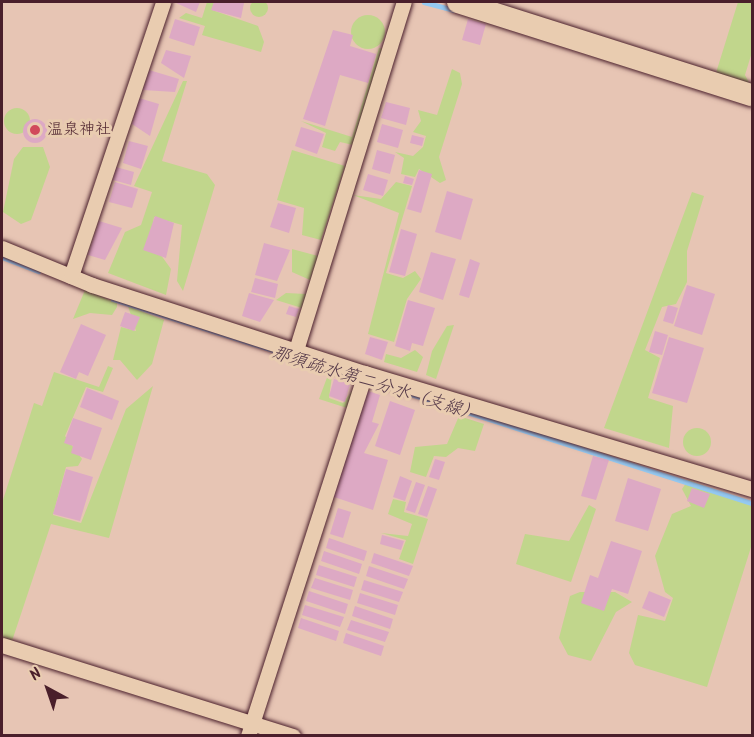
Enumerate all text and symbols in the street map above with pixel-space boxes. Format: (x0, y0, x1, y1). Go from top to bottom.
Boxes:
place label: 温泉神社 (47, 120, 111, 140)
marker: 温泉神社 (28, 123, 42, 137)
water label: 那須疏水第二分水（支線） (269, 343, 481, 427)
north arrow (18, 659, 78, 719)
text: N (24, 662, 48, 688)

